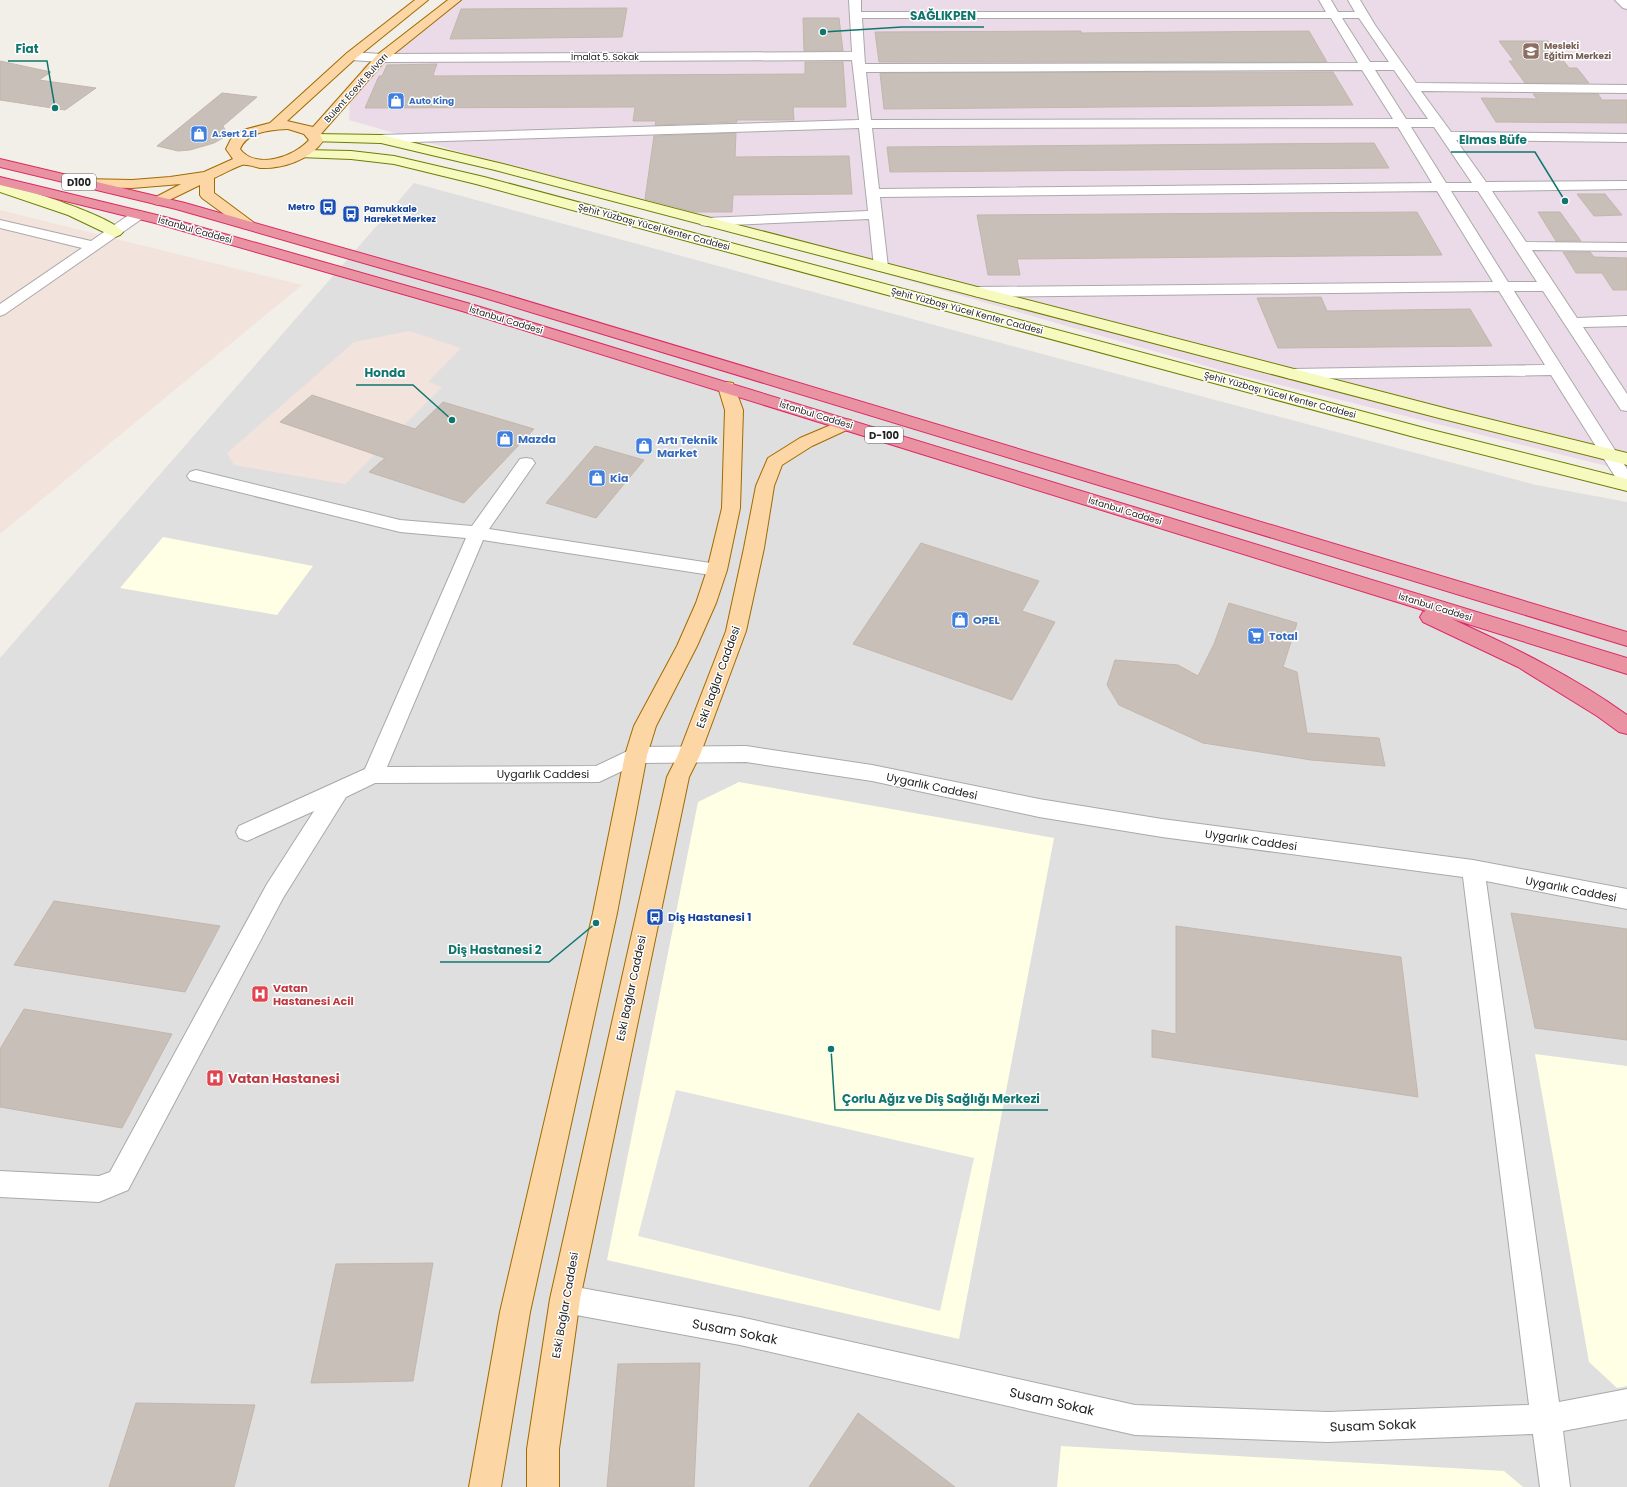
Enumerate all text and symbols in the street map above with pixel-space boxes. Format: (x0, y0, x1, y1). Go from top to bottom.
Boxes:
callout: SAĞLIKPEN (902, 3, 984, 27)
text: SAĞLIKPEN (910, 7, 976, 24)
callout: Fiat (8, 37, 47, 61)
text: Fiat (15, 40, 39, 57)
place label: Mesleki Eğitim Merkezi (1544, 40, 1612, 62)
school or university icon: Mesleki Eğitim Merkezi (1521, 41, 1541, 61)
street label: Bülent Ecevit Bulvarı (322, 51, 390, 125)
street label: İmalat 5. Sokak (571, 51, 639, 63)
shop icon: Auto King (386, 91, 406, 111)
place label: Auto King (409, 95, 454, 107)
shop icon: A.Sert 2.El (189, 124, 209, 144)
place label: A.Sert 2.El (212, 128, 257, 140)
callout: Elmas Büfe (1451, 128, 1535, 152)
text: Elmas Büfe (1459, 131, 1528, 148)
road number: D100 (62, 174, 96, 190)
bus stop icon: Metro (318, 197, 338, 217)
place label: Metro (288, 201, 315, 213)
street label: Şehit Yüzbaşı Yücel Kenter Caddesi (577, 201, 731, 253)
place label: Pamukkale Hareket Merkez (364, 203, 437, 225)
bus stop icon: Pamukkale Hareket Merkez (341, 204, 361, 224)
street label: İstanbul Caddesi (157, 214, 233, 246)
street label: Şehit Yüzbaşı Yücel Kenter Caddesi (890, 285, 1044, 337)
street label: İstanbul Caddesi (468, 303, 544, 337)
callout: Honda (356, 361, 413, 385)
text: Honda (365, 364, 405, 381)
street label: Şehit Yüzbaşı Yücel Kenter Caddesi (1203, 369, 1357, 421)
street label: İstanbul Caddesi (778, 398, 854, 432)
road number: D-100 (865, 427, 903, 443)
shop icon: Mazda (495, 429, 515, 449)
place label: Mazda (518, 431, 556, 447)
place label: Artı Teknik Market (657, 432, 718, 461)
shop icon: Artı Teknik Market (634, 436, 654, 456)
shop icon: Kia (587, 468, 607, 488)
place label: Kia (610, 470, 628, 486)
street label: İstanbul Caddesi (1087, 494, 1163, 528)
street label: İstanbul Caddesi (1397, 590, 1473, 624)
shop icon: OPEL (950, 610, 970, 630)
place label: OPEL (973, 612, 1000, 628)
street label: Eski Bağlar Caddesi (692, 623, 744, 730)
supermarket icon: Total (1246, 626, 1266, 646)
place label: Total (1269, 628, 1298, 644)
street label: Uygarlık Caddesi (497, 766, 590, 782)
street label: Uygarlık Caddesi (885, 769, 979, 804)
street label: Uygarlık Caddesi (1204, 826, 1298, 854)
street label: Uygarlık Caddesi (1524, 872, 1618, 906)
bus stop icon: Diş Hastanesi 1 (645, 907, 665, 927)
place label: Diş Hastanesi 1 (668, 909, 751, 925)
street label: Eski Bağlar Caddesi (612, 933, 650, 1042)
callout: Diş Hastanesi 2 (440, 938, 549, 962)
text: Diş Hastanesi 2 (448, 941, 542, 958)
place label: Vatan Hastanesi Acil (273, 980, 354, 1009)
hospital icon: Vatan Hastanesi Acil (250, 984, 270, 1004)
hospital icon: Vatan Hastanesi (205, 1068, 225, 1088)
place label: Vatan Hastanesi (228, 1069, 340, 1088)
callout: Çorlu Ağız ve Diş Sağlığı Merkezi (835, 1086, 1048, 1110)
text: Çorlu Ağız ve Diş Sağlığı Merkezi (842, 1090, 1040, 1107)
street label: Eski Bağlar Caddesi (548, 1250, 582, 1359)
street label: Susam Sokak (691, 1314, 779, 1349)
street label: Susam Sokak (1008, 1382, 1096, 1421)
street label: Susam Sokak (1329, 1414, 1417, 1437)

